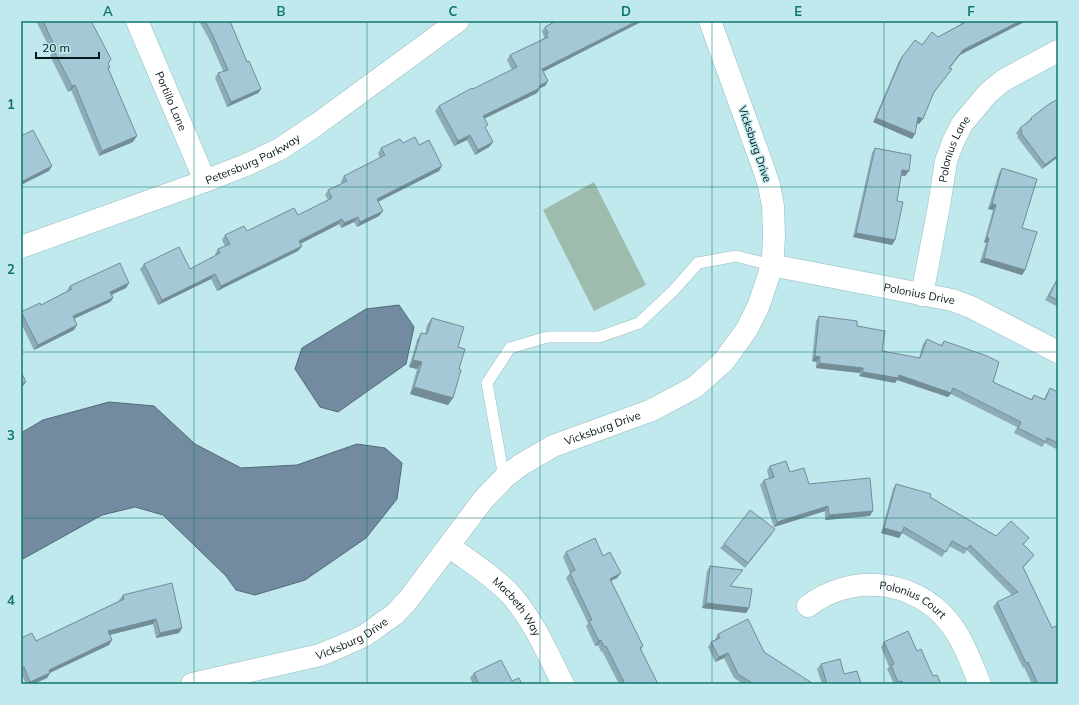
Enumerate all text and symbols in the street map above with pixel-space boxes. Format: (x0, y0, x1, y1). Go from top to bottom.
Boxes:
text: A (103, 3, 113, 19)
text: B (277, 3, 286, 19)
text: C (449, 3, 458, 19)
text: D (621, 3, 631, 19)
text: E (794, 3, 802, 19)
text: F (967, 3, 975, 19)
scale bar (36, 34, 99, 60)
text: 20 m (42, 40, 70, 55)
street label: Portillo Lane (152, 69, 190, 133)
text: 1 (7, 96, 15, 112)
street label: Vicksburg Drive (735, 104, 775, 184)
street label: Polonius Lane (936, 113, 973, 183)
street label: Petersburg Parkway (203, 131, 303, 187)
text: 2 (7, 261, 15, 277)
street label: Polonius Drive (882, 280, 956, 307)
street label: Vicksburg Drive (563, 408, 642, 448)
text: 3 (7, 427, 15, 443)
street label: Macbeth Way (490, 574, 544, 639)
street label: Polonius Court (879, 578, 949, 622)
text: 4 (7, 592, 15, 608)
street label: Vicksburg Drive (314, 614, 391, 663)

